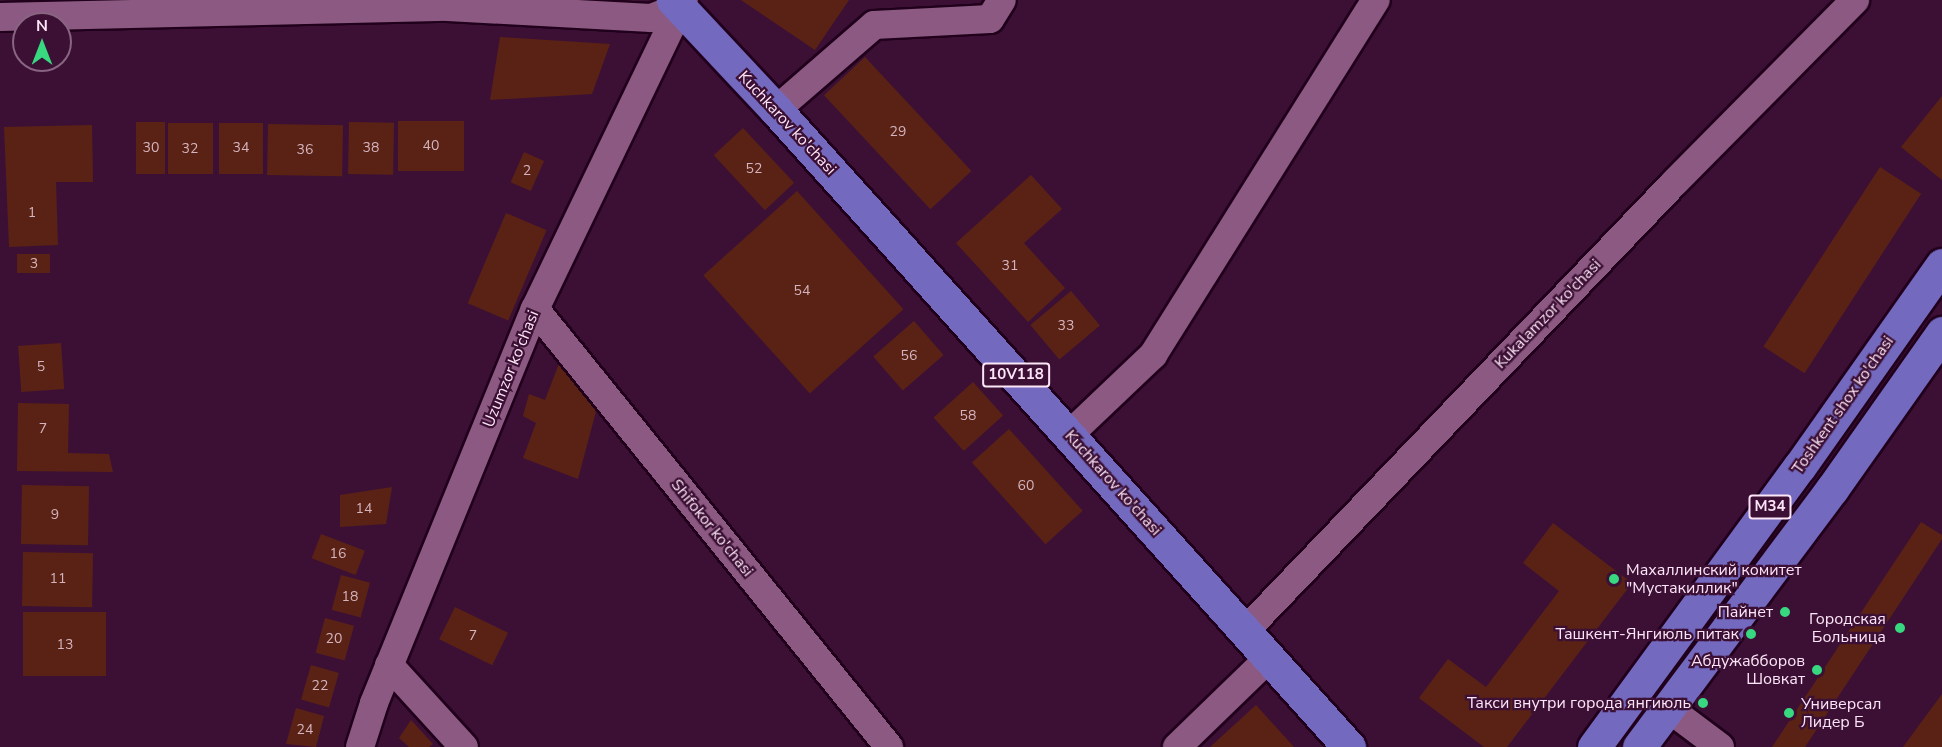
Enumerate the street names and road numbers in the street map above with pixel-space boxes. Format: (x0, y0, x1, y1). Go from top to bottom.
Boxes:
street label: Kuchkarov ko'chasi (734, 67, 840, 179)
street label: Kukalamzor ko'chasi (1491, 255, 1605, 373)
street label: Uzumzor ko'chasi (479, 308, 543, 430)
street label: Toshkent shox ko'chasi (1788, 332, 1898, 478)
road number: 10V118 (982, 363, 1050, 387)
street label: Kuchkarov ko'chasi (1061, 426, 1165, 540)
street label: Shifokor ko'chasi (667, 475, 757, 581)
road number: M34 (1748, 495, 1792, 519)

